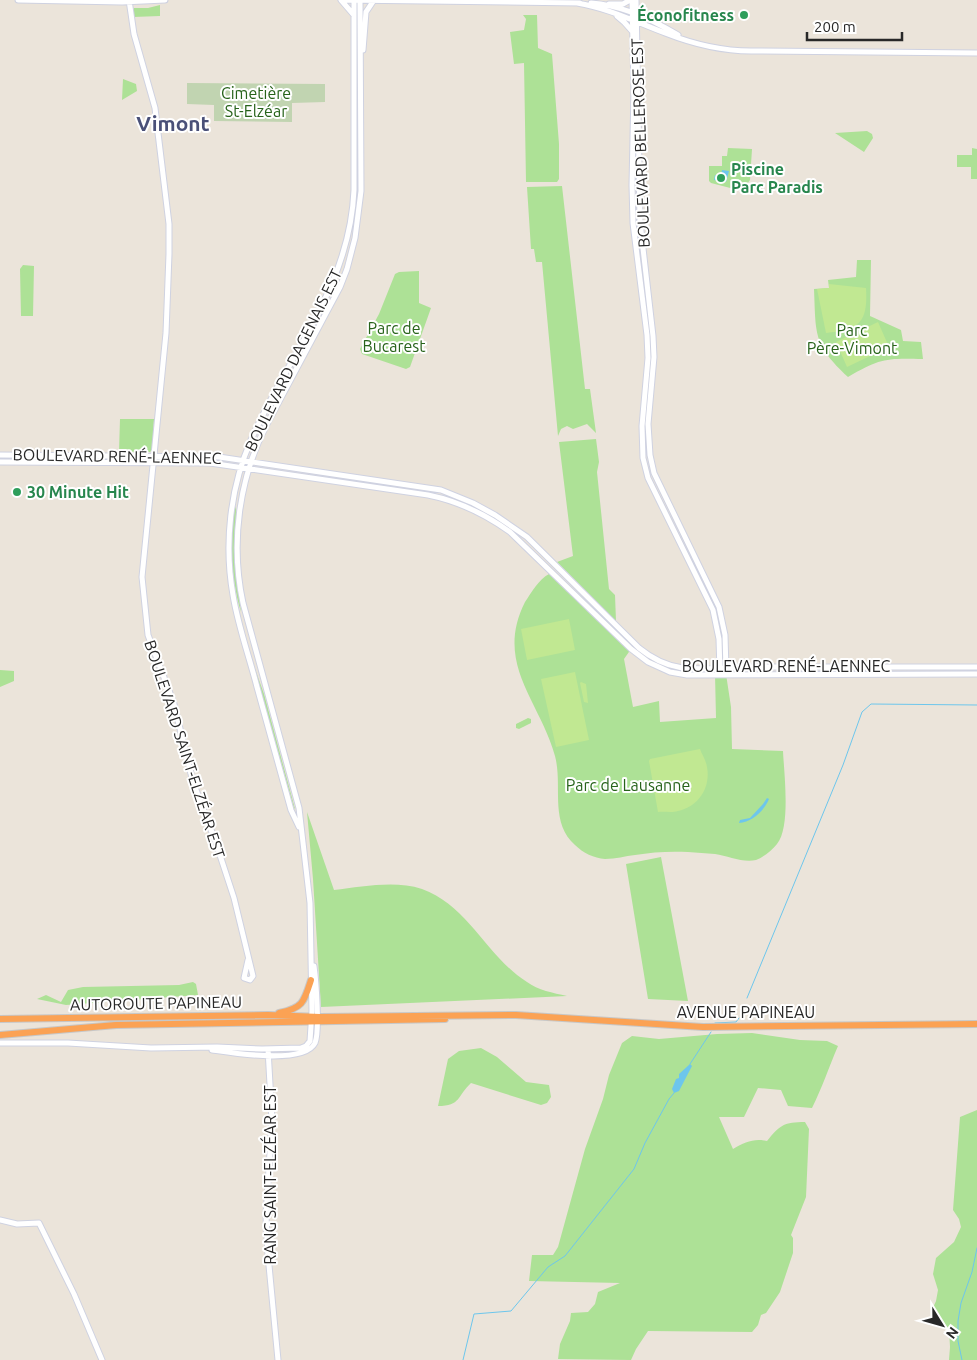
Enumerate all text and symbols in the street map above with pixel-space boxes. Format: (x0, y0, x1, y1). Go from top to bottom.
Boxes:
place label: Éconofitness (637, 4, 734, 24)
marker: Éconofitness (738, 9, 750, 21)
scale bar (807, 10, 902, 42)
text: 200 m (814, 18, 856, 35)
street label: BOULEVARD BELLEROSE EST (627, 38, 653, 248)
park label: Cimetière St-Elzéar (221, 84, 291, 120)
district label: Vimont (136, 111, 210, 135)
place label: Piscine Parc Paradis (731, 160, 823, 196)
marker: Piscine Parc Paradis (715, 172, 727, 184)
street label: BOULEVARD DAGENAIS EST (241, 266, 345, 454)
park label: Parc de Bucarest (362, 319, 426, 355)
park label: Parc Père-Vimont (807, 321, 898, 357)
street label: BOULEVARD RENÉ-LAENNEC (13, 443, 222, 467)
place label: 30 Minute Hit (27, 483, 129, 501)
marker: 30 Minute Hit (11, 486, 23, 498)
street label: BOULEVARD SAINT-ELZÉAR EST (141, 637, 231, 860)
street label: BOULEVARD RENÉ-LAENNEC (682, 655, 891, 675)
park label: Parc de Lausanne (566, 776, 690, 794)
street label: AUTOROUTE PAPINEAU (70, 992, 242, 1014)
street label: AVENUE PAPINEAU (677, 1003, 815, 1021)
street label: RANG SAINT-ELZÉAR EST (259, 1085, 279, 1265)
north arrow (917, 1300, 967, 1350)
text: N (943, 1324, 962, 1342)

